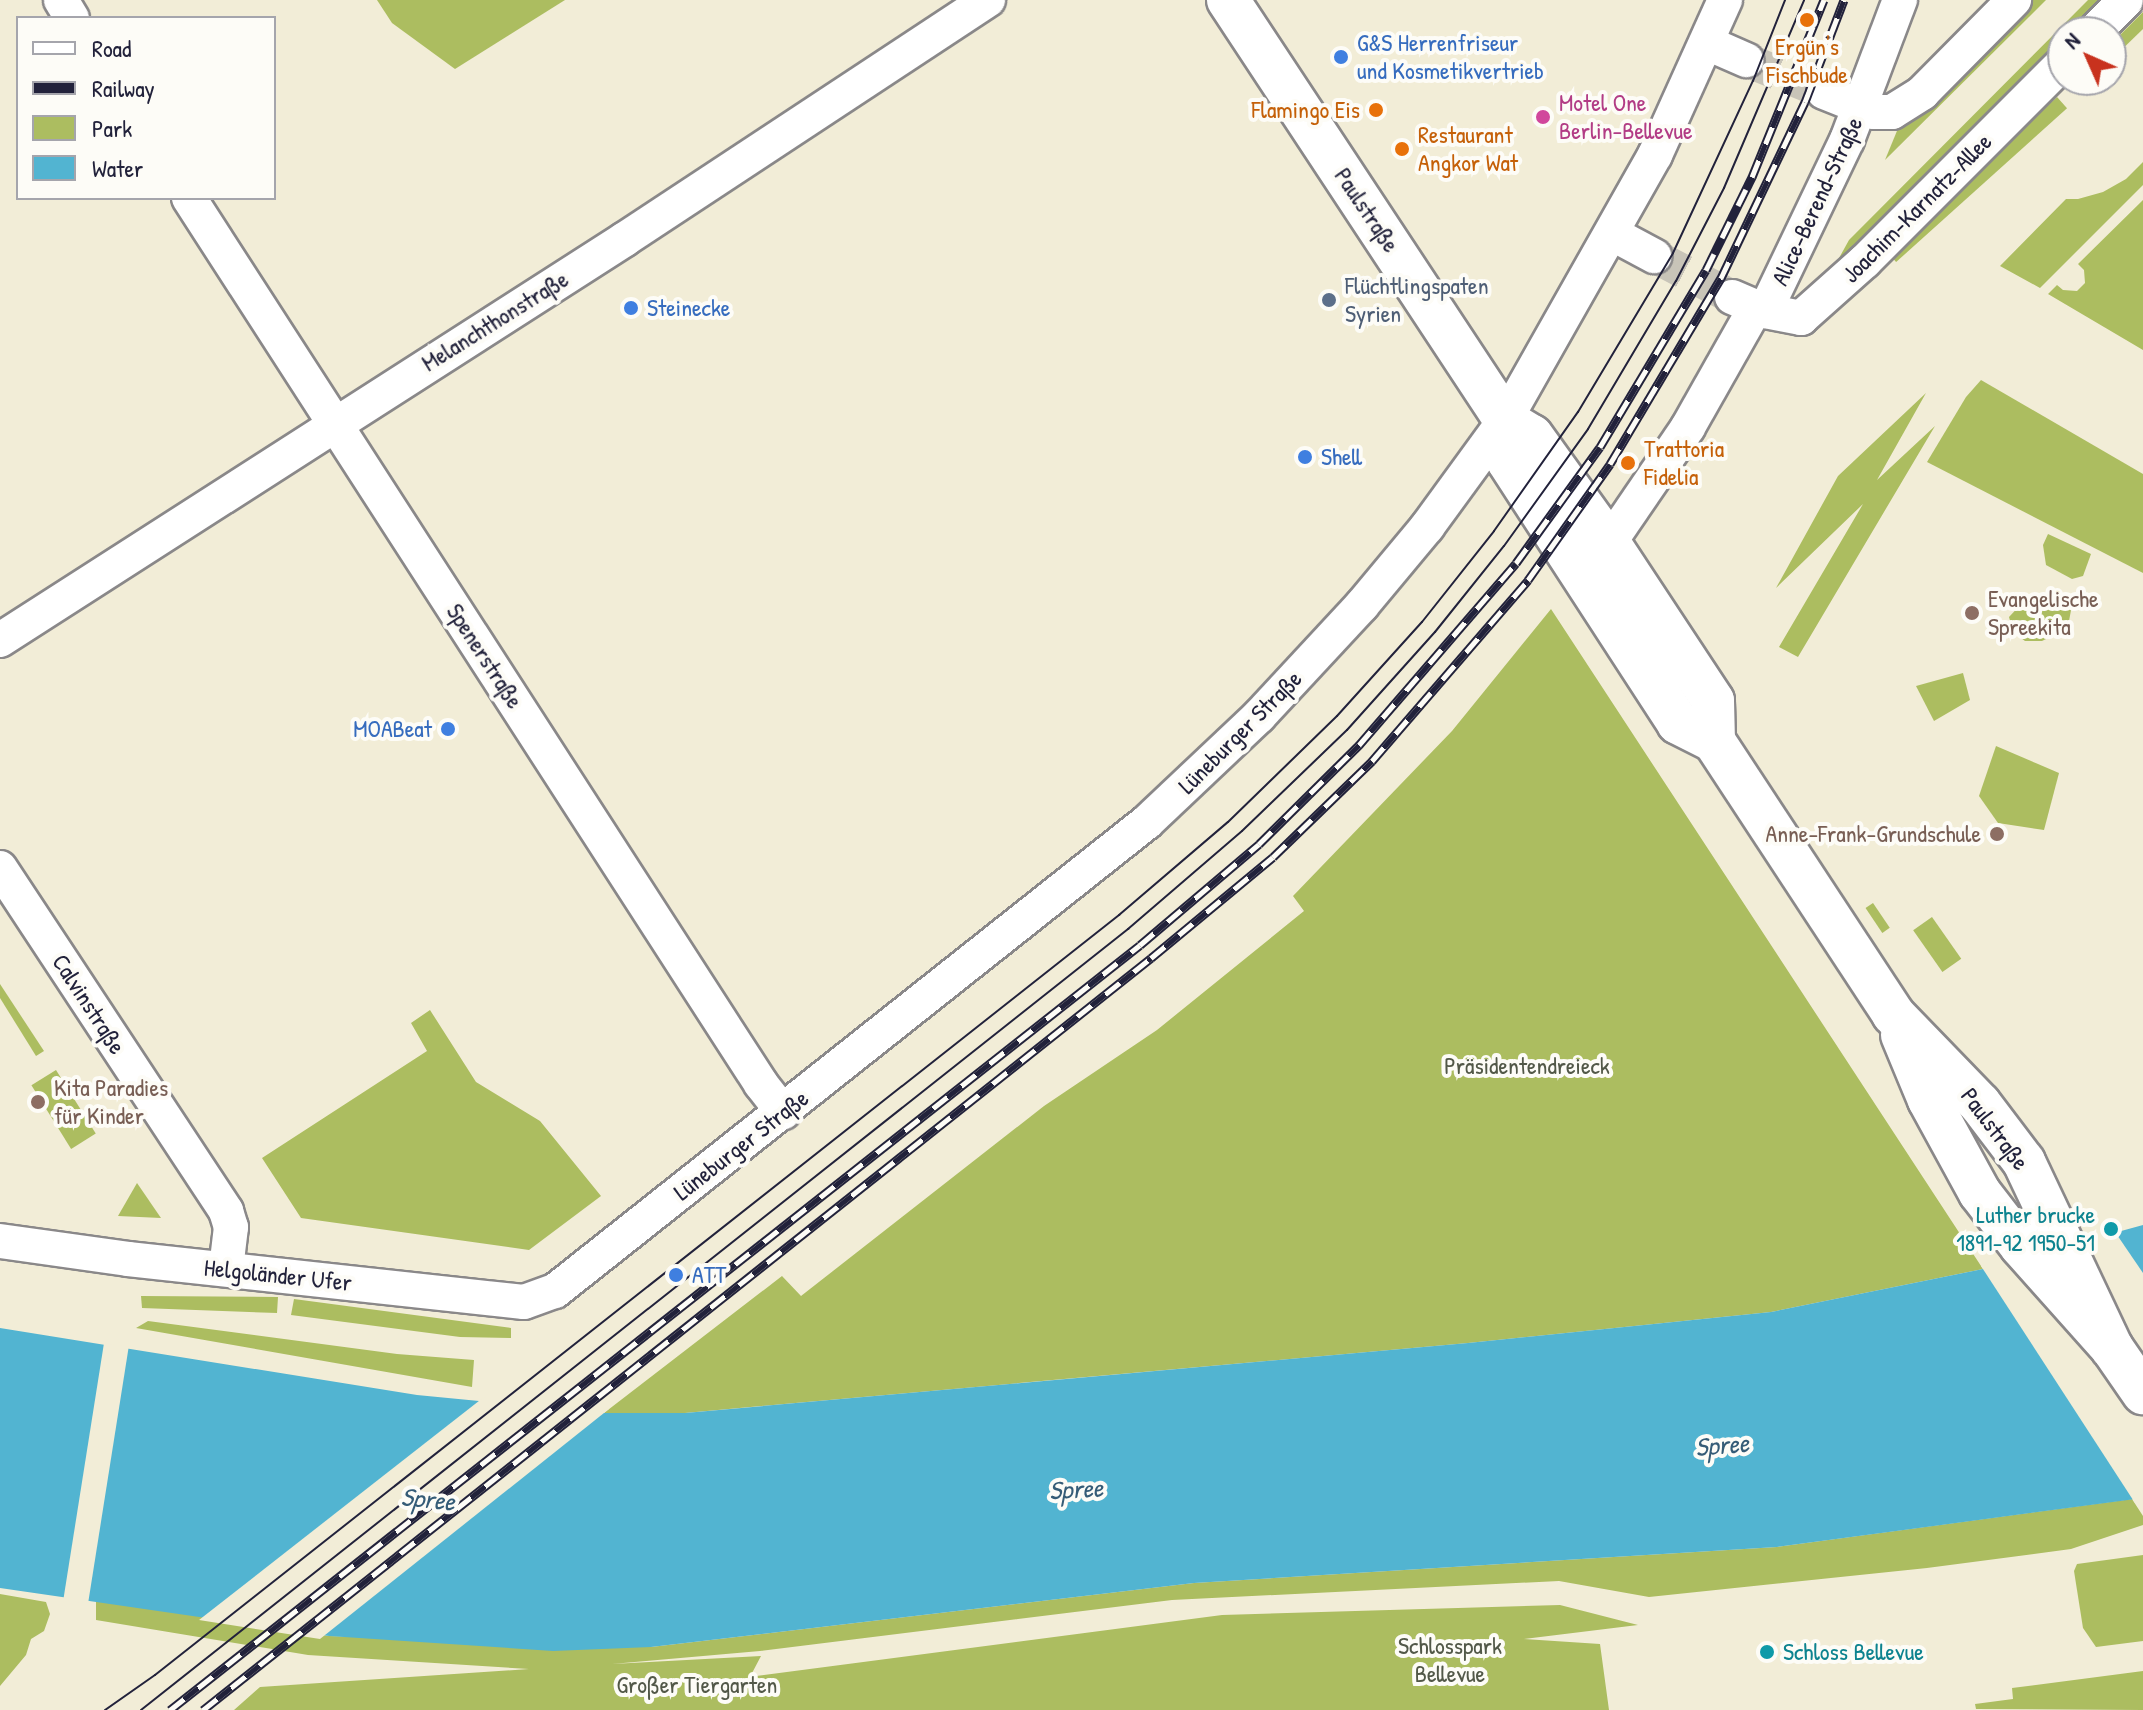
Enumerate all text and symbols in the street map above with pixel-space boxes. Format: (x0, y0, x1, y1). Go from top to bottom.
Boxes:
marker: Ergün's Fischbude (1798, 11, 1816, 29)
legend (16, 16, 276, 200)
north arrow (2047, 16, 2127, 96)
text: N (2057, 26, 2086, 55)
place label: G&S Herrenfriseur und Kosmetikvertrieb (1357, 29, 1544, 85)
text: Road (92, 32, 131, 64)
place label: Ergün's Fischbude (1766, 33, 1848, 89)
marker: G&S Herrenfriseur und Kosmetikvertrieb (1332, 48, 1350, 66)
text: Railway (92, 72, 155, 104)
place label: Motel One Berlin-Bellevue (1559, 89, 1693, 145)
place label: Flamingo Eis (1252, 96, 1360, 124)
marker: Flamingo Eis (1367, 101, 1385, 119)
marker: Motel One Berlin-Bellevue (1534, 108, 1552, 126)
text: Park (92, 112, 132, 144)
street label: Alice-Berend-Straße (1765, 112, 1869, 290)
place label: Restaurant Angkor Wat (1418, 121, 1518, 177)
street label: Joachim-Karnatz-Allee (1836, 127, 1998, 289)
marker: Restaurant Angkor Wat (1393, 140, 1411, 158)
text: Water (92, 152, 143, 184)
street label: Paulstraße (1328, 162, 1406, 258)
street label: Melanchthonstraße (417, 265, 573, 377)
place label: Flüchtlingspaten Syrien (1345, 272, 1488, 328)
marker: Flüchtlingspaten Syrien (1320, 291, 1338, 309)
place label: Steinecke (647, 294, 730, 322)
marker: Steinecke (622, 299, 640, 317)
place label: Trattoria Fidelia (1644, 435, 1724, 491)
place label: Shell (1321, 443, 1362, 471)
marker: Shell (1296, 448, 1314, 466)
marker: Trattoria Fidelia (1619, 454, 1637, 472)
place label: Evangelische Spreekita (1988, 585, 2099, 641)
street label: Spenerstraße (441, 598, 529, 714)
marker: Evangelische Spreekita (1963, 604, 1981, 622)
street label: Lüneburger Straße (1172, 664, 1308, 800)
place label: MOABeat (353, 715, 432, 743)
marker: MOABeat (439, 720, 457, 738)
place label: Anne-Frank-Grundschule (1765, 820, 1981, 848)
marker: Anne-Frank-Grundschule (1988, 825, 2006, 843)
street label: Calvinstraße (46, 949, 132, 1059)
park label: Präsidentendreieck (1444, 1052, 1610, 1080)
place label: Kita Paradies für Kinder (54, 1074, 168, 1130)
street label: Paulstraße (1955, 1082, 2035, 1176)
street label: Lüneburger Straße (668, 1084, 814, 1206)
marker: Kita Paradies für Kinder (29, 1093, 47, 1111)
place label: Luther brucke 1891-92 1950-51 (1956, 1201, 2095, 1257)
marker: Luther brucke 1891-92 1950-51 (2102, 1220, 2120, 1238)
street label: Helgoländer Ufer (203, 1253, 353, 1297)
place label: ATT (692, 1261, 726, 1289)
marker: ATT (667, 1266, 685, 1284)
water label: Spree (1694, 1427, 1750, 1463)
water label: Spree (1048, 1472, 1104, 1506)
water label: Spree (400, 1481, 456, 1517)
park label: Schlosspark Bellevue (1398, 1632, 1502, 1688)
place label: Schloss Bellevue (1783, 1638, 1924, 1666)
marker: Schloss Bellevue (1758, 1643, 1776, 1661)
park label: Großer Tiergarten (617, 1671, 777, 1699)

